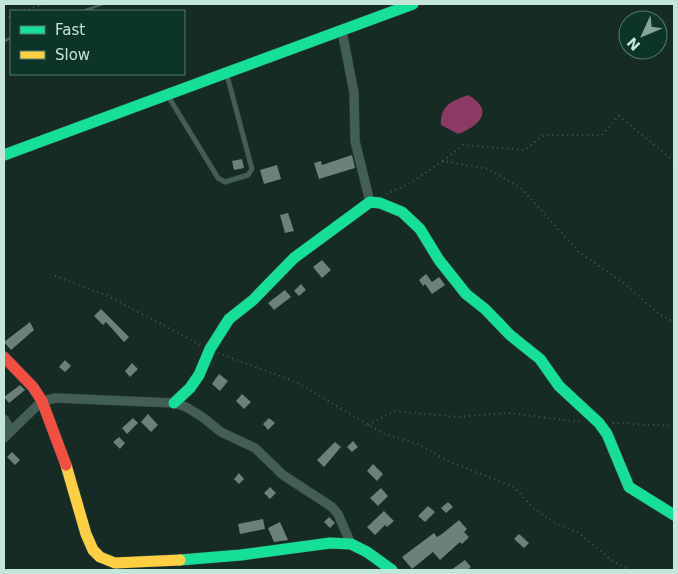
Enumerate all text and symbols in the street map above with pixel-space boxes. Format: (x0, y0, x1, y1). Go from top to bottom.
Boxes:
legend (10, 10, 185, 75)
north arrow (618, 10, 668, 60)
text: Fast (55, 21, 85, 39)
text: N (624, 34, 643, 54)
text: Slow (55, 46, 90, 64)

